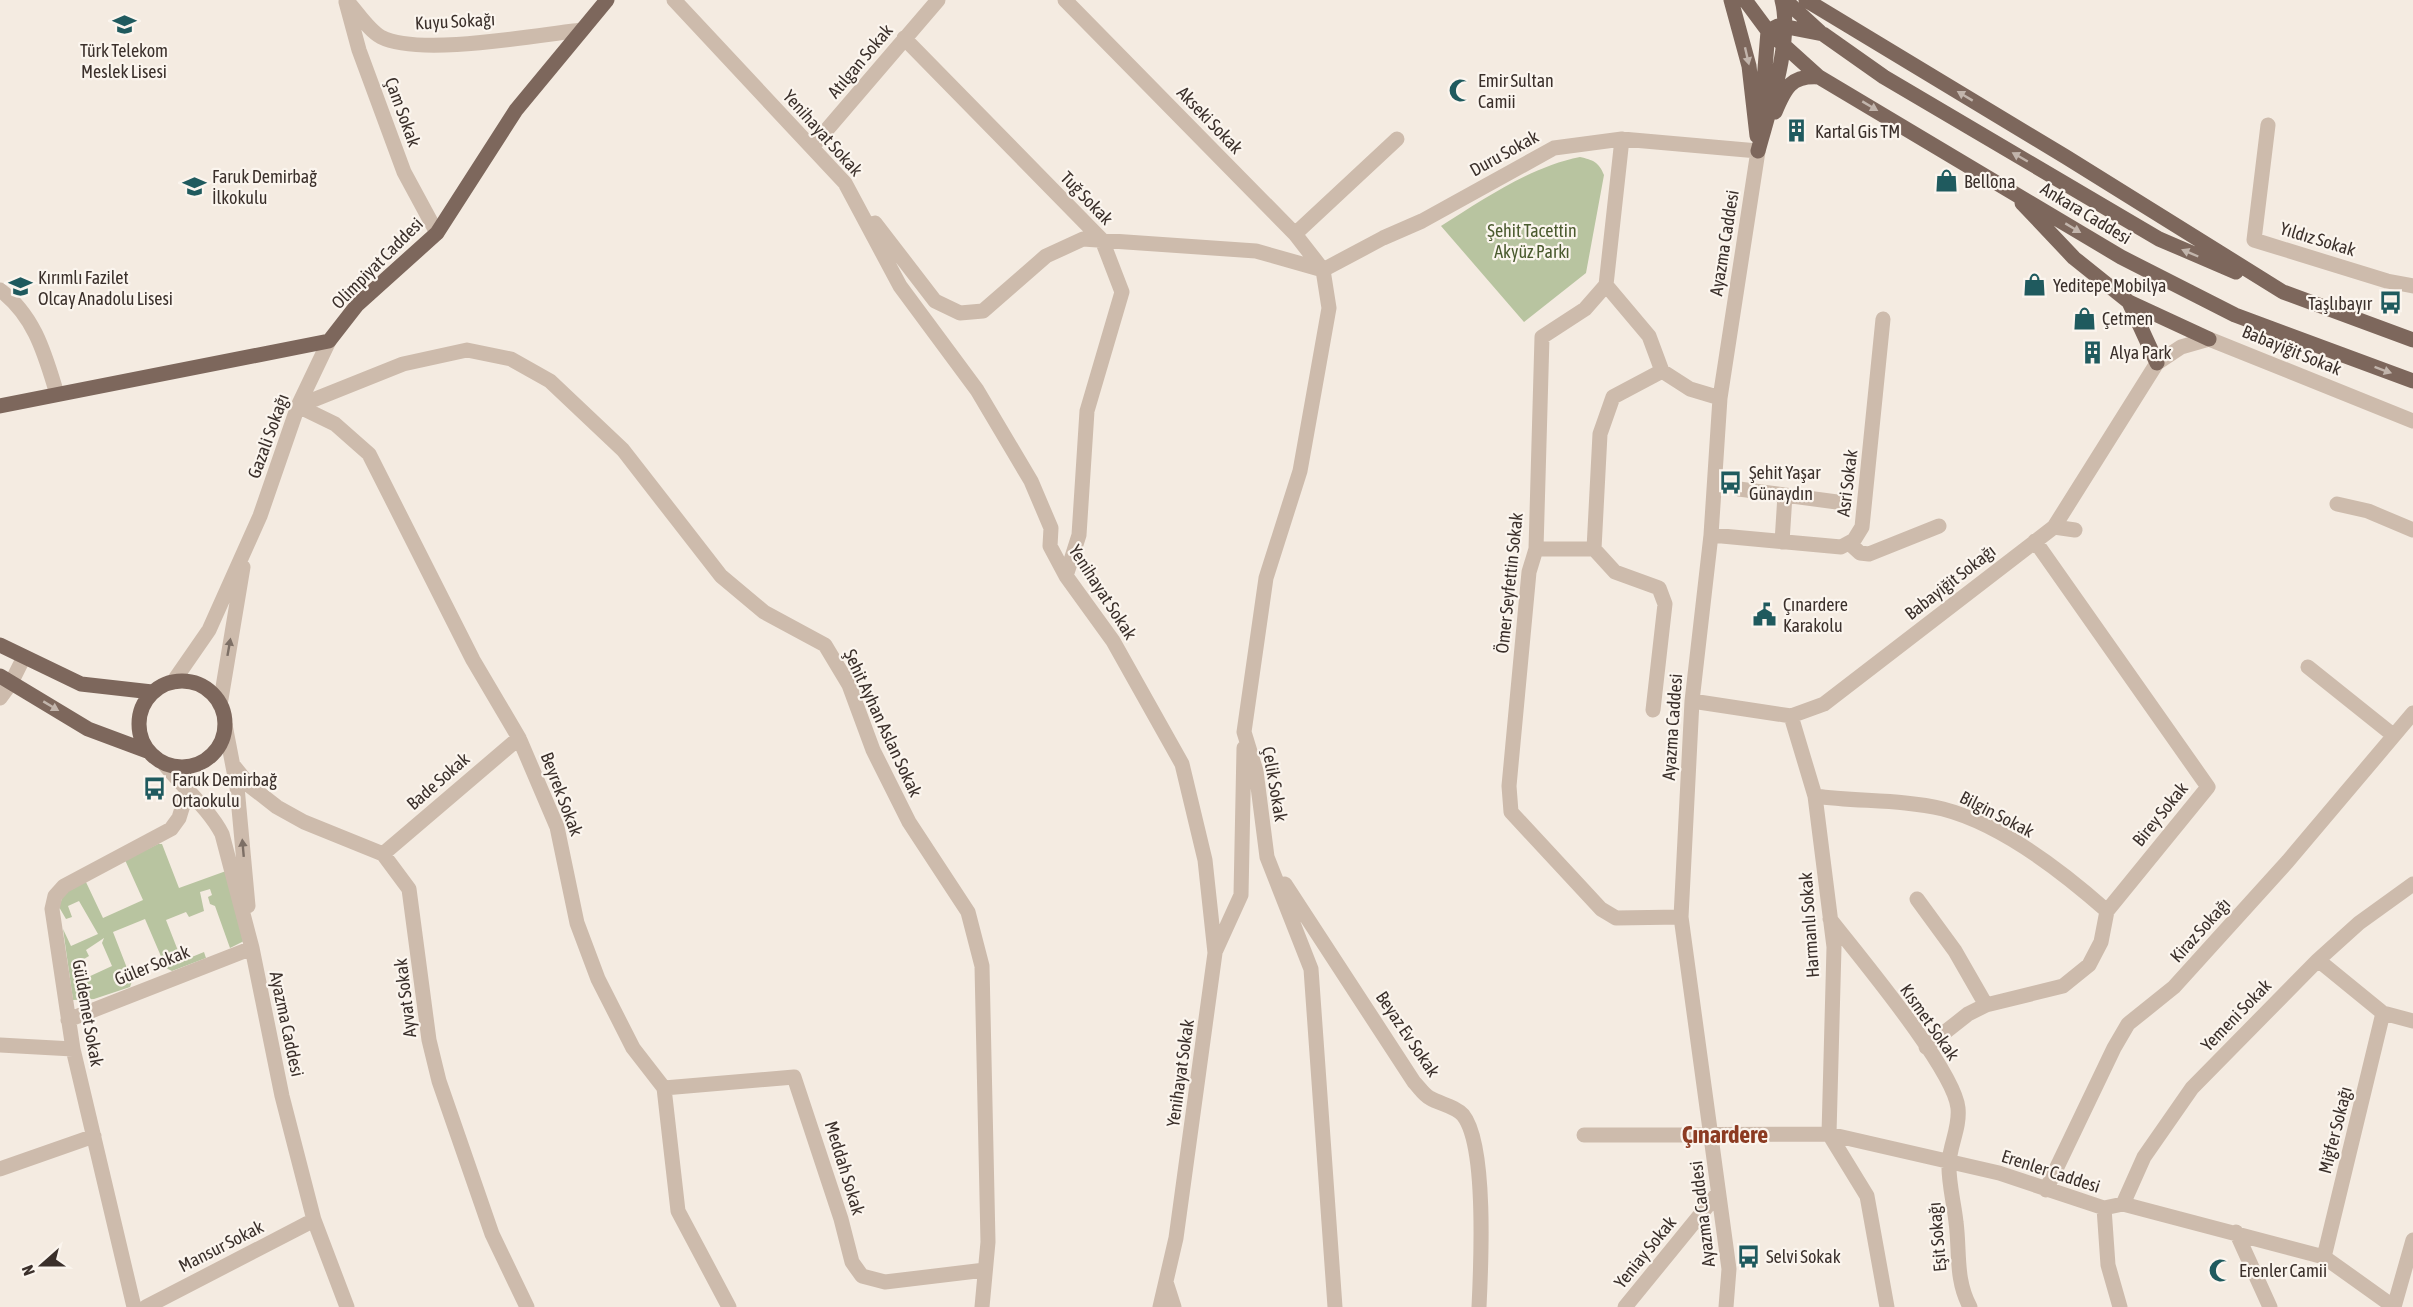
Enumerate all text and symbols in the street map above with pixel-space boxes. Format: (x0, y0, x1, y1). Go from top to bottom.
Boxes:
street label: Kuyu Sokağı (414, 8, 496, 34)
school or university icon: Türk Telekom Meslek Lisesi (111, 11, 137, 37)
street label: Atılgan Sokak (823, 20, 897, 102)
place label: Türk Telekom Meslek Lisesi (80, 40, 168, 82)
one-way arrow (1743, 47, 1752, 66)
place label: Emir Sultan Camii (1478, 70, 1554, 112)
street label: Çam Sokak (381, 75, 425, 150)
mosque icon: Emir Sultan Camii (1447, 77, 1473, 103)
street label: Akseki Sokak (1173, 82, 1247, 158)
street label: Yenihayat Sokak (779, 86, 867, 180)
one-way arrow (1957, 91, 1973, 102)
one-way arrow (1862, 101, 1878, 112)
building icon: Kartal Gis TM (1784, 118, 1810, 144)
place label: Kartal Gis TM (1815, 121, 1900, 142)
street label: Duru Sokak (1466, 125, 1542, 180)
one-way arrow (2012, 152, 2028, 163)
place label: Faruk Demirbağ İlkokulu (212, 166, 317, 208)
street label: Tuğ Sokak (1056, 167, 1118, 229)
shop icon: Bellona (1933, 168, 1959, 194)
place label: Bellona (1964, 171, 2016, 192)
school or university icon: Faruk Demirbağ İlkokulu (181, 173, 207, 199)
street label: Ankara Caddesi (2037, 178, 2135, 248)
street label: Ayazma Caddesi (1705, 189, 1743, 297)
street label: Olimpiyat Caddesi (327, 213, 427, 313)
street label: Yıldız Sokak (2278, 218, 2358, 260)
park label: Şehit Tacettin Akyüz Parkı (1487, 220, 1577, 262)
one-way arrow (2065, 222, 2081, 233)
one-way arrow (2182, 248, 2199, 257)
place label: Kırımlı Fazilet Olcay Anadolu Lisesi (38, 267, 173, 309)
shop icon: Yeditepe Mobilya (2022, 272, 2048, 298)
school or university icon: Kırımlı Fazilet Olcay Anadolu Lisesi (7, 274, 33, 300)
place label: Yeditepe Mobilya (2053, 275, 2166, 296)
bus stop icon: Taşlıbayır (2377, 290, 2403, 316)
place label: Taşlıbayır (2308, 293, 2373, 314)
shop icon: Çetmen (2071, 305, 2097, 331)
place label: Çetmen (2102, 308, 2153, 329)
street label: Babayiğit Sokak (2239, 321, 2345, 379)
building icon: Alya Park (2079, 339, 2105, 365)
place label: Alya Park (2110, 342, 2172, 363)
one-way arrow (2374, 365, 2392, 375)
street label: Gazali Sokağı (243, 391, 293, 481)
street label: Asri Sokak (1832, 448, 1862, 518)
place label: Şehit Yaşar Günaydın (1749, 462, 1821, 504)
bus stop icon: Şehit Yaşar Günaydın (1718, 469, 1744, 495)
street label: Ömer Seyfettin Sokak (1491, 511, 1527, 654)
street label: Babayiğit Sokağı (1901, 540, 1999, 624)
street label: Yenihayat Sokak (1065, 541, 1141, 643)
place label: Çınardere Karakolu (1783, 594, 1848, 636)
public building icon: Çınardere Karakolu (1752, 601, 1778, 627)
one-way arrow (225, 638, 234, 657)
street label: Şehit Ayhan Aslan Sokak (840, 646, 926, 800)
street label: Ayazma Caddesi (1658, 673, 1686, 781)
one-way arrow (42, 701, 59, 711)
street label: Çelik Sokak (1258, 745, 1292, 823)
street label: Bade Sokak (402, 748, 474, 814)
street label: Beyrek Sokak (536, 749, 588, 839)
place label: Faruk Demirbağ Ortaokulu (172, 769, 277, 811)
bus stop icon: Faruk Demirbağ Ortaokulu (141, 776, 167, 802)
street label: Birey Sokak (2128, 778, 2192, 850)
street label: Bilgin Sokak (1956, 786, 2038, 842)
one-way arrow (238, 838, 248, 857)
street label: Harmanlı Sokak (1795, 871, 1823, 979)
street label: Kiraz Sokağı (2166, 893, 2234, 967)
street label: Güler Sokak (111, 940, 193, 990)
street label: Ayvat Sokak (390, 957, 420, 1039)
street label: Güldemet Sokak (68, 958, 108, 1068)
street label: Ayazma Caddesi (266, 970, 308, 1078)
street label: Yemeni Sokak (2197, 975, 2275, 1055)
street label: Kısmet Sokak (1896, 980, 1964, 1064)
street label: Beyaz Ev Sokak (1372, 987, 1444, 1081)
street label: Yenihayat Sokak (1162, 1018, 1198, 1128)
street label: Miğfer Sokağı (2314, 1084, 2356, 1176)
street label: Meddah Sokak (821, 1119, 869, 1218)
district label: Çınardere (1682, 1121, 1768, 1148)
street label: Erenler Caddesi (1999, 1145, 2103, 1197)
street label: Ayazma Caddesi (1685, 1160, 1719, 1268)
street label: Eşit Sokağı (1923, 1201, 1951, 1273)
street label: Yeniay Sokak (1610, 1212, 1680, 1292)
street label: Mansur Sokak (175, 1216, 267, 1276)
north arrow (12, 1235, 72, 1295)
bus stop icon: Selvi Sokak (1735, 1243, 1761, 1269)
place label: Selvi Sokak (1766, 1246, 1841, 1267)
mosque icon: Erenler Camii (2208, 1257, 2234, 1283)
place label: Erenler Camii (2239, 1260, 2327, 1281)
text: N (18, 1263, 38, 1278)

